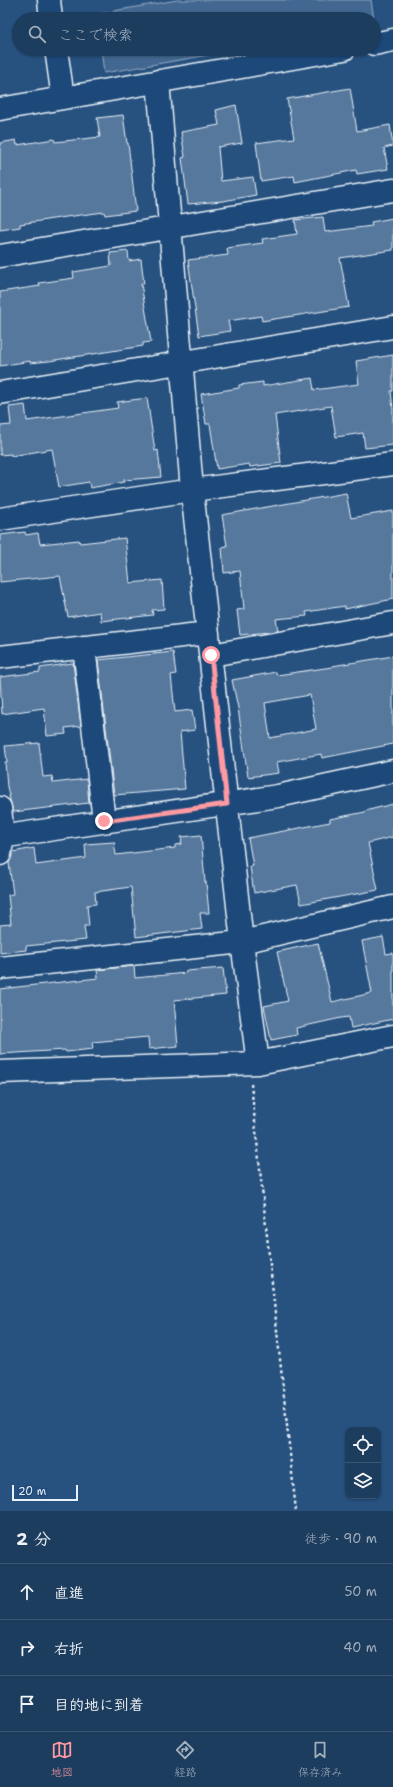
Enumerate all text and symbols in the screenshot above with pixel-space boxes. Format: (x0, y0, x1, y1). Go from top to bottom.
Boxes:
search box (12, 12, 381, 56)
icon: search (26, 23, 48, 45)
text: ここで検索 (58, 25, 133, 45)
route start (202, 646, 220, 664)
route end (95, 812, 113, 830)
map controls (345, 1427, 381, 1499)
button: locate (345, 1427, 381, 1463)
button: layers (345, 1463, 381, 1499)
scale bar (12, 1483, 78, 1502)
text: 20 m (18, 1484, 46, 1499)
text: 2 分 (16, 1528, 51, 1550)
text: 徒歩 · 90 m (305, 1530, 377, 1547)
icon: ahead (16, 1581, 38, 1603)
text: 直進 (54, 1583, 84, 1603)
text: 50 m (344, 1583, 377, 1600)
icon: right (16, 1637, 38, 1659)
text: 右折 (54, 1639, 84, 1659)
text: 40 m (343, 1639, 377, 1656)
icon: arrive (16, 1693, 38, 1715)
text: 目的地に到着 (54, 1695, 144, 1715)
tab: 地図 (51, 1739, 73, 1780)
tab: 経路 (174, 1739, 196, 1780)
tab: 保存済み (298, 1739, 342, 1780)

